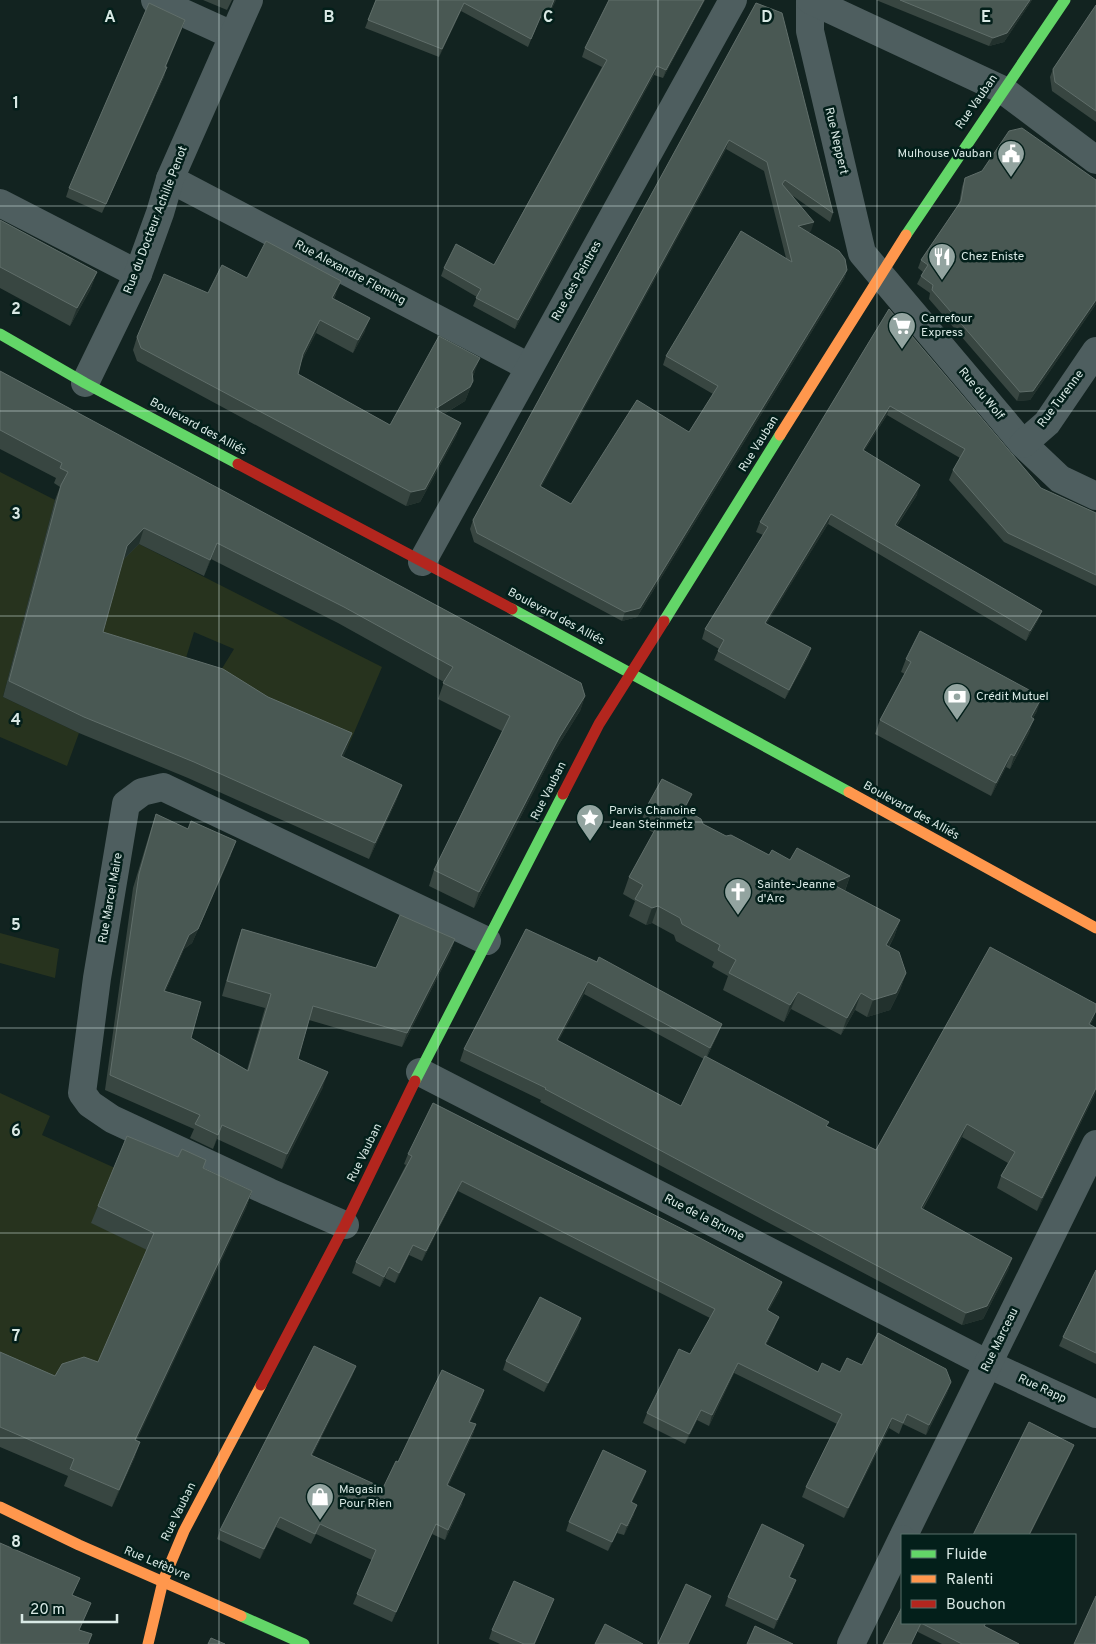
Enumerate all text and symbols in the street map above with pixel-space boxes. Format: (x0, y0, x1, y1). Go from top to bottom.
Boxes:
text: A (104, 8, 116, 28)
text: B (323, 8, 335, 28)
text: C (543, 8, 553, 28)
text: D (761, 8, 773, 28)
text: E (981, 8, 991, 28)
street label: Rue Vauban (952, 71, 1002, 133)
text: 1 (13, 94, 19, 114)
street label: Rue Neppert (820, 106, 852, 176)
public building icon: Mulhouse Vauban (996, 139, 1026, 178)
street label: Rue du Docteur Achille Penot (120, 144, 192, 296)
place label: Mulhouse Vauban (898, 146, 992, 162)
street label: Rue Alexandre Fleming (292, 237, 408, 309)
street label: Rue des Peintres (548, 238, 606, 324)
restaurant icon: Chez Eniste (927, 242, 957, 281)
place label: Chez Eniste (961, 249, 1024, 265)
text: 2 (11, 300, 21, 320)
supermarket icon: Carrefour Express (887, 311, 917, 350)
place label: Carrefour Express (921, 311, 973, 341)
street label: Rue du Wolf (954, 365, 1008, 423)
street label: Rue Turenne (1034, 367, 1088, 431)
street label: Boulevard des Alliés (147, 395, 249, 459)
street label: Rue Vauban (735, 413, 783, 475)
text: 3 (11, 505, 21, 525)
street label: Boulevard des Alliés (505, 585, 607, 649)
bank icon: Crédit Mutuel (942, 682, 972, 721)
place label: Crédit Mutuel (976, 689, 1049, 705)
text: 4 (11, 711, 21, 731)
street label: Rue Vauban (527, 759, 571, 823)
street label: Boulevard des Alliés (860, 778, 962, 844)
place icon: Parvis Chanoine Jean Steinmetz (575, 803, 605, 842)
place label: Parvis Chanoine Jean Steinmetz (609, 803, 696, 833)
street label: Rue Marcel Maire (95, 851, 127, 945)
church icon: Sainte-Jeanne d'Arc (723, 877, 753, 916)
place label: Sainte-Jeanne d'Arc (757, 877, 835, 907)
text: 5 (11, 916, 21, 936)
street label: Rue Vauban (344, 1121, 386, 1185)
text: 6 (11, 1122, 21, 1142)
street label: Rue de la Brume (661, 1191, 747, 1245)
street label: Rue Marceau (978, 1305, 1022, 1375)
text: 7 (12, 1327, 20, 1347)
street label: Rue Rapp (1015, 1371, 1069, 1407)
street label: Rue Vauban (158, 1480, 200, 1544)
shop icon: Magasin Pour Rien (305, 1482, 335, 1521)
place label: Magasin Pour Rien (339, 1482, 392, 1512)
text: 8 (11, 1533, 21, 1553)
legend (901, 1534, 1076, 1624)
street label: Rue Lefèbvre (121, 1543, 193, 1585)
text: Fluide (946, 1546, 987, 1565)
text: Ralenti (946, 1571, 993, 1590)
scale bar (22, 1592, 118, 1624)
text: Bouchon (946, 1596, 1006, 1615)
text: 20 m (30, 1601, 65, 1620)

